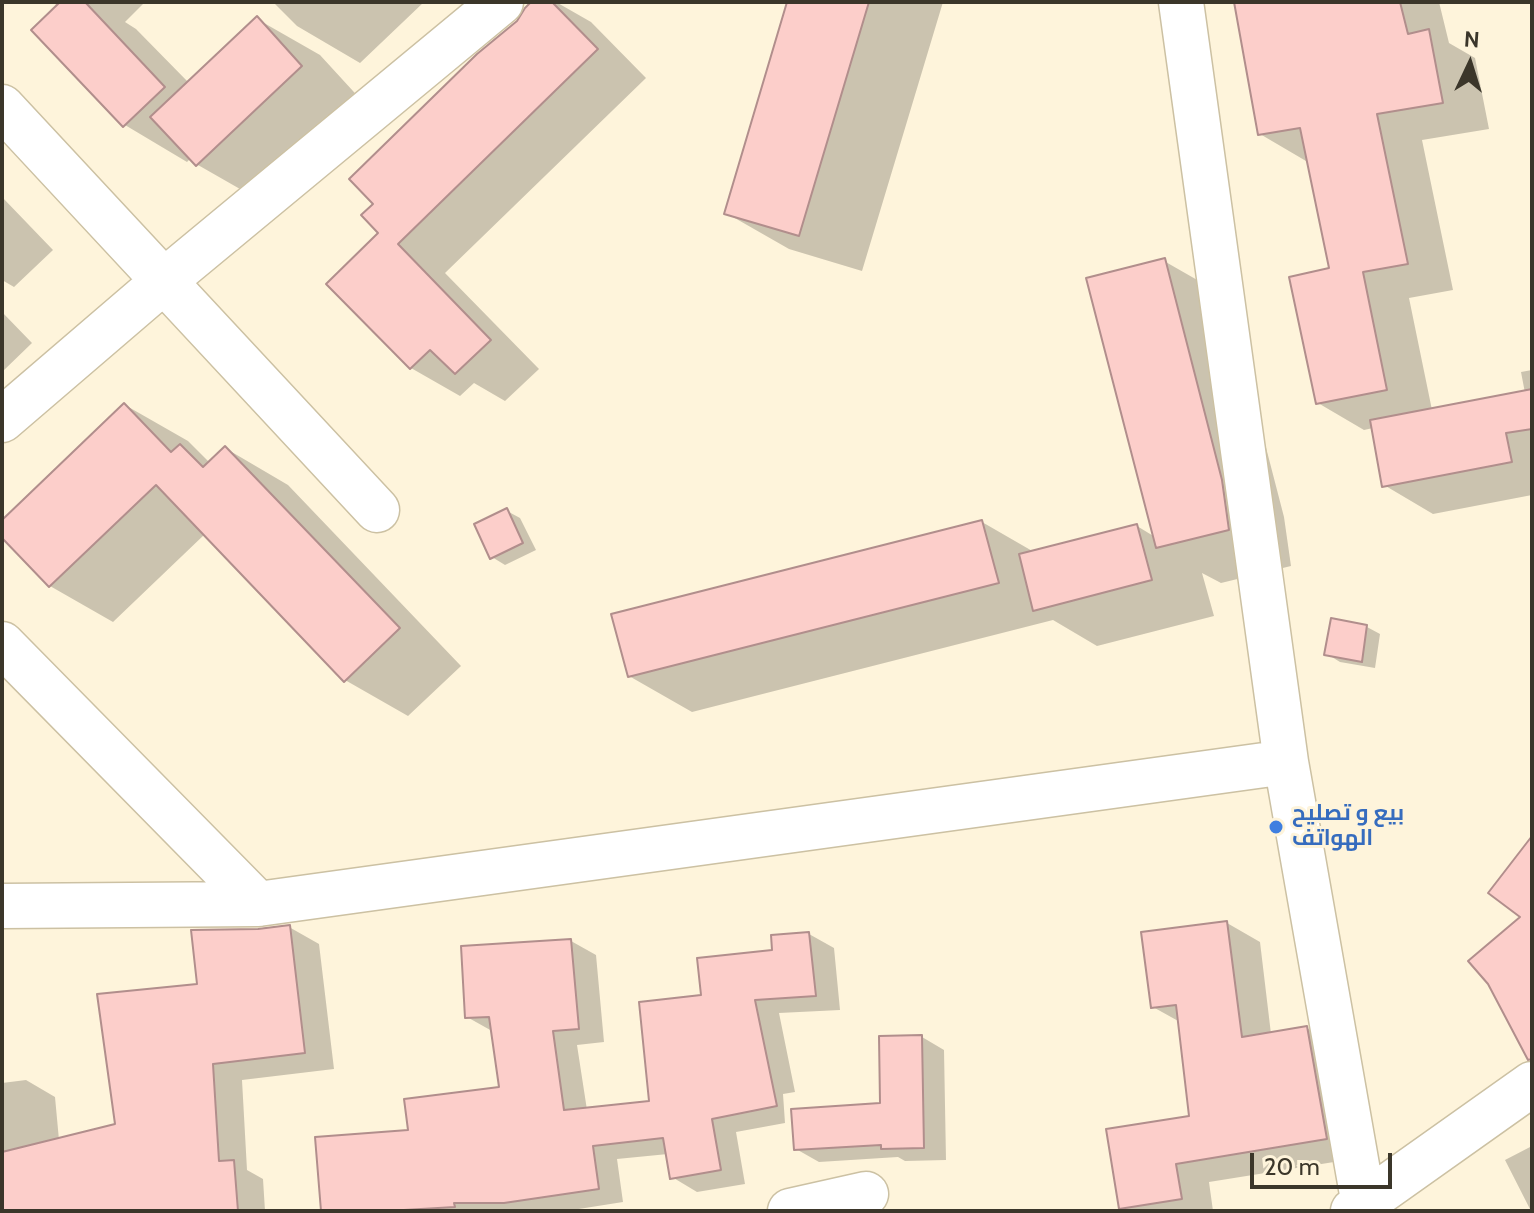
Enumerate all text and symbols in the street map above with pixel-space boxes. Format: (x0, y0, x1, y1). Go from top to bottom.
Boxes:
north arrow (1430, 24, 1510, 104)
text: N (1463, 26, 1480, 54)
place label: بيع و تصليح الهواتف (1292, 801, 1404, 852)
marker: بيع و تصليح الهواتف (1267, 818, 1285, 836)
scale bar (1254, 1137, 1396, 1187)
text: 20 m (1264, 1152, 1320, 1181)

